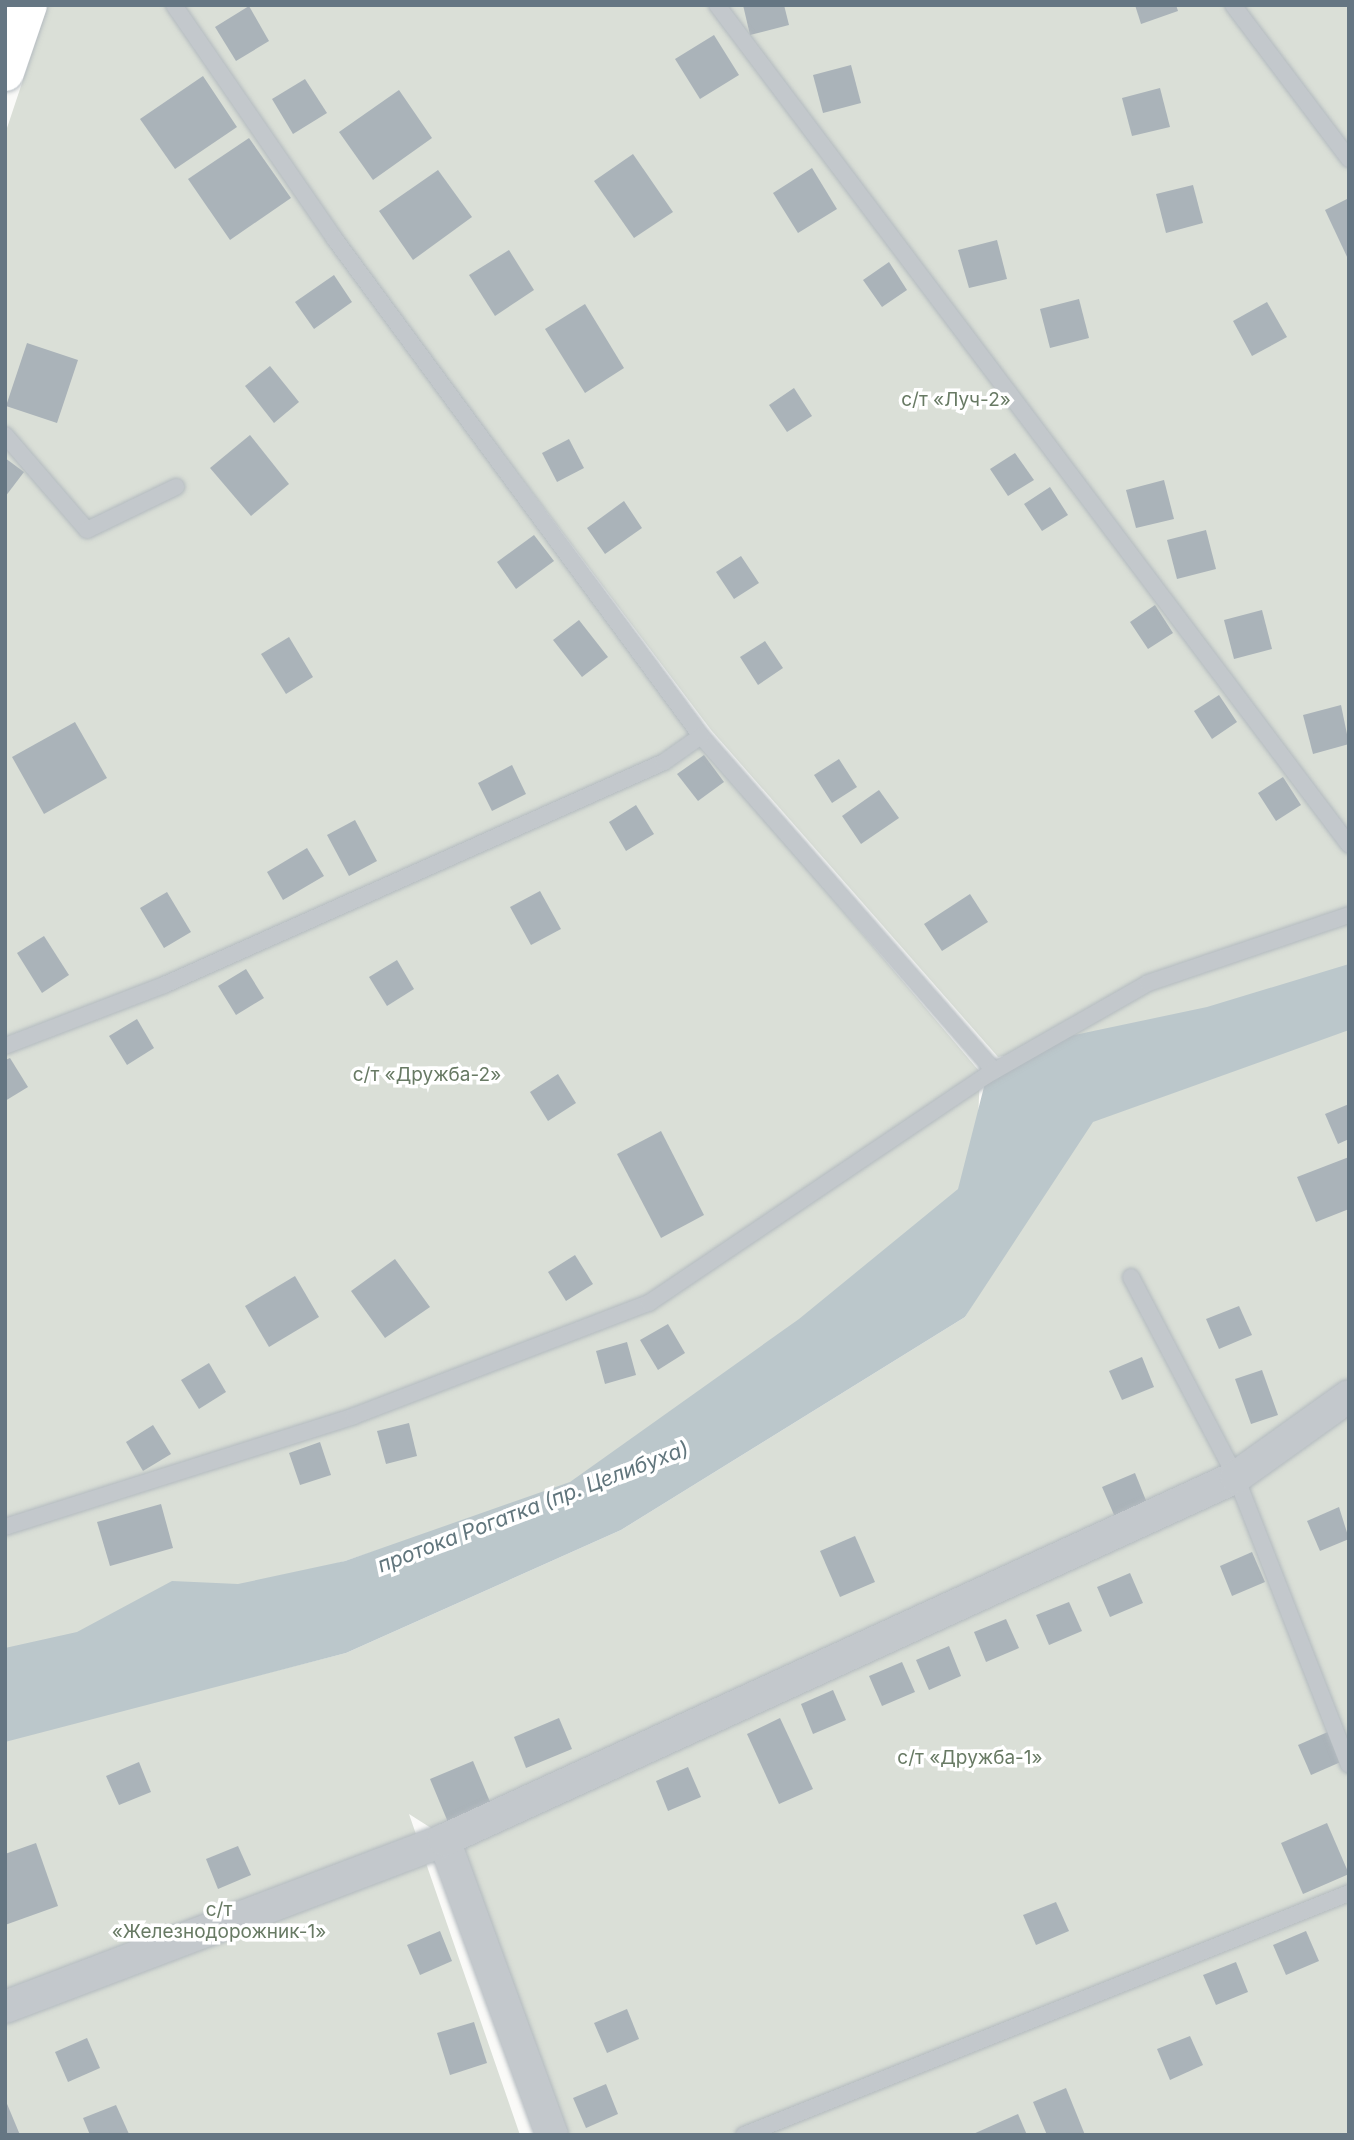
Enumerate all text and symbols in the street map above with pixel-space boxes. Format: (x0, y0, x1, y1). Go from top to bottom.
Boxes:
park label: с/т «Луч-2» (901, 389, 1011, 411)
park label: с/т «Дружба-2» (353, 1064, 501, 1086)
water label: протока Рогатка (пр. Целибуха) (374, 1436, 692, 1578)
park label: с/т «Дружба-1» (897, 1747, 1043, 1769)
park label: с/т «Железнодорожник-1» (112, 1899, 326, 1943)

